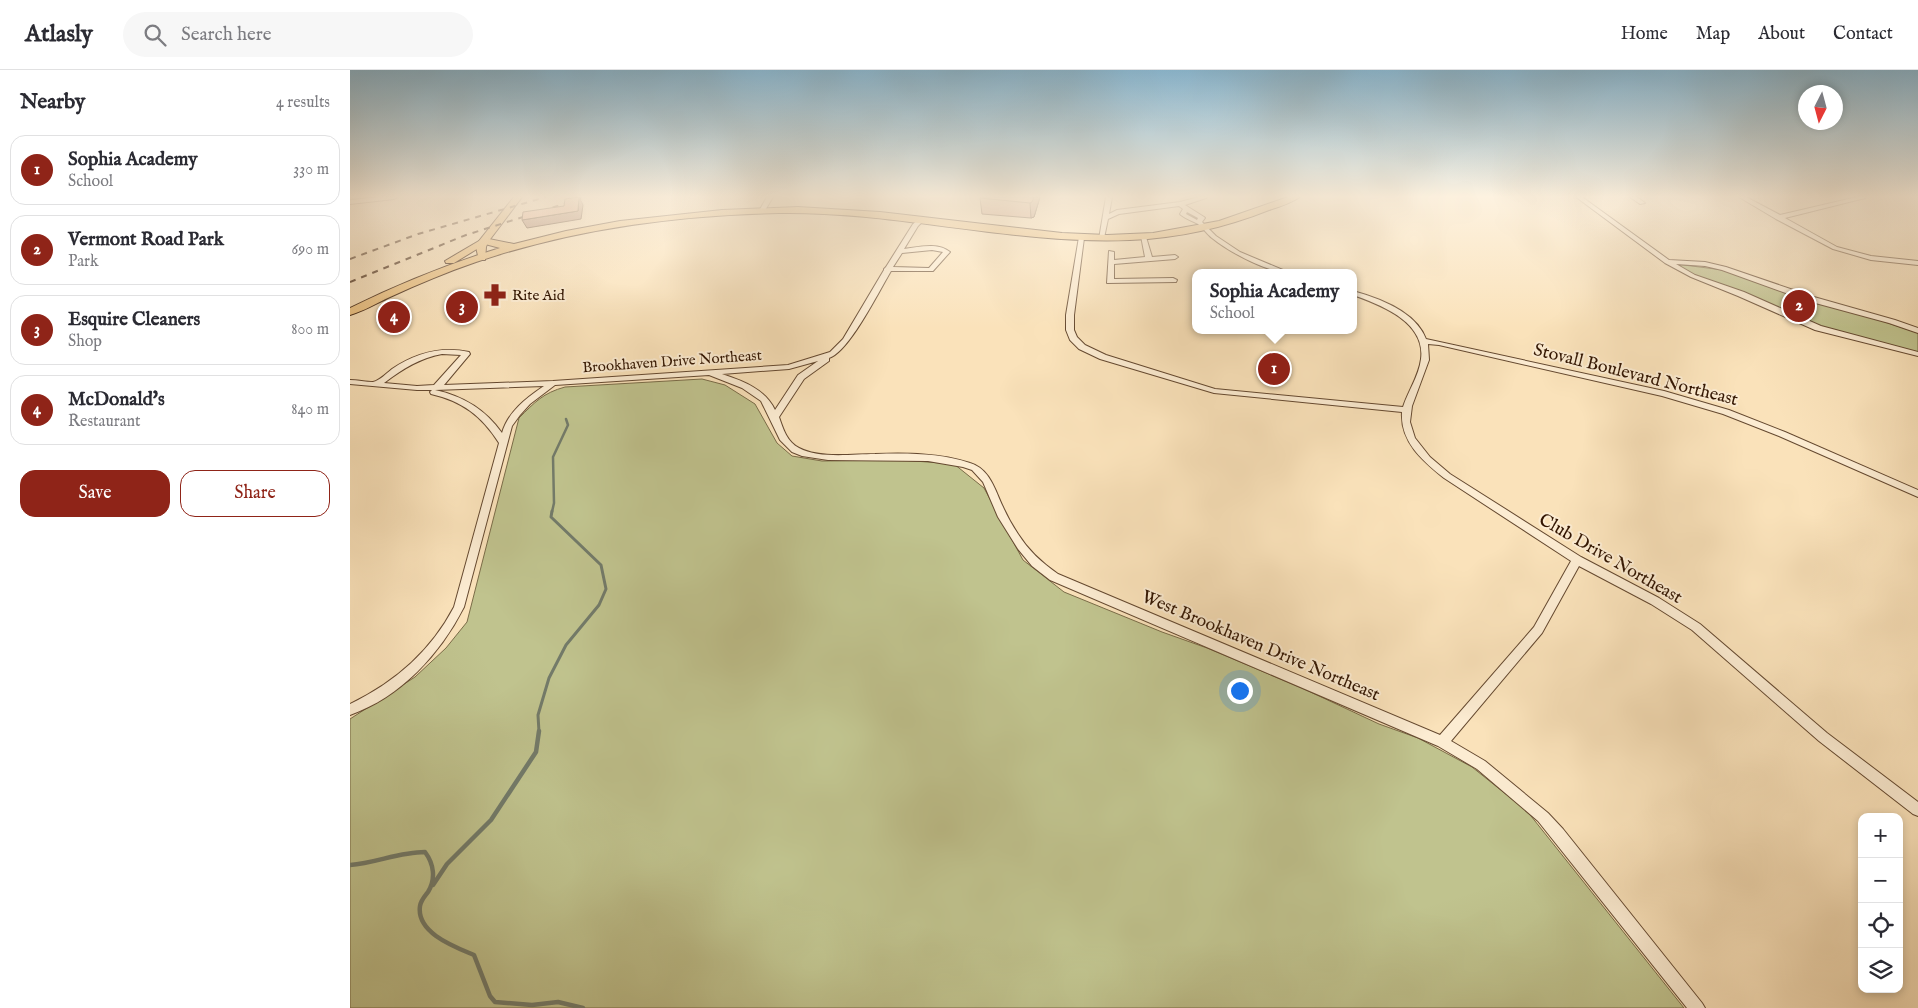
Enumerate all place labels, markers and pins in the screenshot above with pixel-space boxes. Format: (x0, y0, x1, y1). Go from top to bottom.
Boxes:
pharmacy icon: Rite Aid (482, 282, 508, 308)
place label: Rite Aid (512, 286, 566, 305)
pin: 2 (1783, 287, 1815, 325)
pin: 3 (446, 288, 478, 326)
pin: 4 (378, 298, 410, 336)
pin: 1 (1258, 350, 1290, 388)

